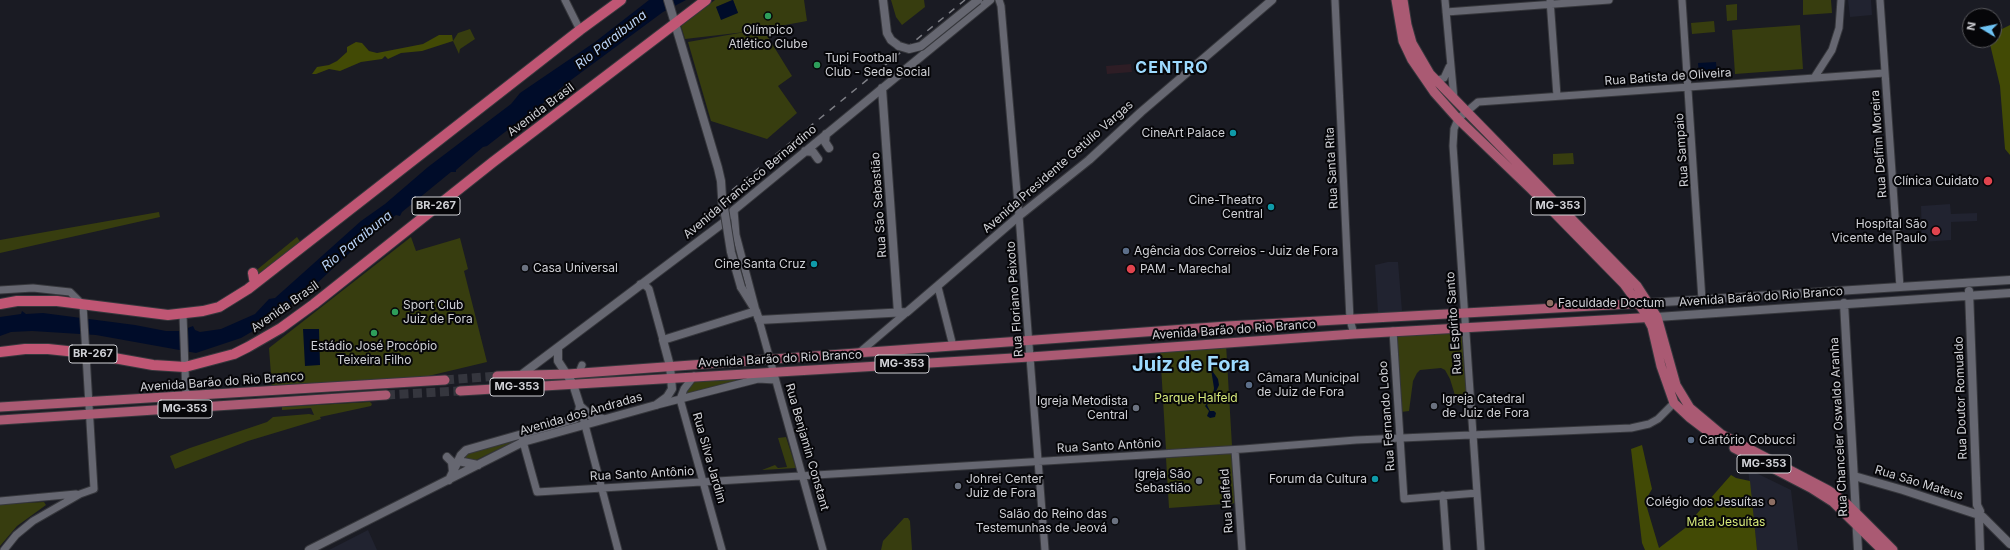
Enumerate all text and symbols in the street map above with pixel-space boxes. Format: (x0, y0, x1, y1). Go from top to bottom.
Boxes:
water label: Rio Paraibuna (572, 7, 650, 73)
north arrow (1962, 8, 2002, 48)
marker: Olímpico Atlético Clube (763, 11, 773, 21)
text: N (1964, 21, 1979, 31)
place label: Olímpico Atlético Clube (728, 23, 808, 51)
place label: Tupi Football Club - Sede Social (825, 51, 930, 79)
district label: CENTRO (1135, 58, 1209, 78)
marker: Tupi Football Club - Sede Social (812, 60, 822, 70)
street label: Rua Batista de Oliveira (1604, 65, 1732, 89)
street label: Avenida Brasil (505, 80, 577, 140)
street label: Rua Delfim Moreira (1868, 90, 1890, 198)
street label: Avenida Presidente Getúlio Vargas (980, 98, 1136, 236)
street label: Rua Sampaio (1672, 112, 1692, 188)
street label: Avenida Francisco Bernardino (681, 122, 819, 242)
place label: CineArt Palace (1141, 126, 1225, 140)
street label: Rua Santa Rita (1323, 127, 1341, 209)
marker: CineArt Palace (1228, 128, 1238, 138)
street label: Rua São Sebastião (868, 152, 890, 258)
place label: Clínica Cuidato (1893, 174, 1979, 188)
marker: Clínica Cuidato (1982, 175, 1994, 187)
place label: Cine-Theatro Central (1188, 193, 1263, 221)
road number: BR-267 (412, 197, 460, 215)
road number: MG-353 (1531, 197, 1585, 215)
marker: Cine-Theatro Central (1266, 202, 1276, 212)
water label: Rio Paraibuna (319, 208, 395, 274)
place label: Hospital São Vicente de Paulo (1831, 217, 1927, 245)
marker: Hospital São Vicente de Paulo (1930, 225, 1942, 237)
street label: Rua Floriano Peixoto (1004, 241, 1026, 357)
place label: Agência dos Correios - Juiz de Fora (1134, 244, 1338, 258)
marker: Agência dos Correios - Juiz de Fora (1121, 246, 1131, 256)
place label: Cine Santa Cruz (714, 257, 806, 271)
marker: Cine Santa Cruz (809, 259, 819, 269)
place label: Casa Universal (533, 261, 618, 275)
place label: PAM - Marechal (1140, 262, 1231, 276)
marker: Casa Universal (520, 263, 530, 273)
marker: PAM - Marechal (1125, 263, 1137, 275)
street label: Rua Espírito Santo (1443, 271, 1465, 375)
street label: Avenida Brasil (248, 278, 322, 336)
street label: Avenida Barão do Rio Branco (1679, 284, 1843, 310)
place label: Faculdade Doctum (1558, 296, 1664, 310)
place label: Sport Club Juiz de Fora (403, 298, 473, 326)
marker: Faculdade Doctum (1545, 298, 1555, 308)
marker: Sport Club Juiz de Fora (390, 307, 400, 317)
street label: Avenida Barão do Rio Branco (1152, 317, 1316, 343)
marker: Estádio José Procópio Teixeira Filho (369, 328, 379, 338)
street label: Rua Doutor Romualdo (1952, 336, 1970, 460)
street label: Rua Chanceler Oswaldo Aranha (1827, 337, 1851, 517)
place label: Estádio José Procópio Teixeira Filho (311, 339, 437, 367)
road number: BR-267 (69, 345, 117, 363)
street label: Avenida Barão do Rio Branco (698, 348, 862, 370)
district label: Juiz de Fora (1132, 353, 1250, 377)
road number: MG-353 (875, 355, 929, 373)
street label: Rua Fernando Lobo (1376, 360, 1398, 472)
street label: Avenida Barão do Rio Branco (140, 369, 304, 395)
place label: Câmara Municipal de Juiz de Fora (1257, 371, 1359, 399)
road number: MG-353 (490, 378, 544, 396)
marker: Câmara Municipal de Juiz de Fora (1244, 380, 1254, 390)
street label: Rua Benjamin Constant (782, 382, 832, 512)
street label: Avenida dos Andradas (518, 390, 644, 438)
park label: Parque Halfeld (1154, 391, 1238, 405)
place label: Igreja Catedral de Juiz de Fora (1442, 392, 1529, 420)
place label: Igreja Metodista Central (1037, 394, 1128, 422)
road number: MG-353 (158, 400, 212, 418)
marker: Igreja Catedral de Juiz de Fora (1429, 401, 1439, 411)
marker: Igreja Metodista Central (1131, 403, 1141, 413)
street label: Rua Silva Jardim (689, 411, 729, 505)
place label: Cartório Cobucci (1699, 433, 1795, 447)
marker: Cartório Cobucci (1686, 435, 1696, 445)
street label: Rua Santo Antônio (1056, 436, 1162, 456)
road number: MG-353 (1737, 455, 1791, 473)
street label: Rua São Mateus (1873, 463, 1965, 503)
street label: Rua Santo Antônio (589, 464, 695, 484)
place label: Igreja São Sebastião (1134, 467, 1191, 495)
street label: Rua Halfeld (1218, 468, 1236, 534)
place label: Johrei Center Juiz de Fora (966, 472, 1043, 500)
place label: Forum da Cultura (1269, 472, 1367, 486)
marker: Forum da Cultura (1370, 474, 1380, 484)
marker: Igreja São Sebastião (1194, 476, 1204, 486)
marker: Johrei Center Juiz de Fora (953, 481, 963, 491)
place label: Colégio dos Jesuítas (1646, 495, 1764, 509)
marker: Colégio dos Jesuítas (1767, 497, 1777, 507)
place label: Salão do Reino das Testemunhas de Jeová (976, 507, 1107, 535)
park label: Mata Jesuítas (1687, 515, 1765, 529)
marker: Salão do Reino das Testemunhas de Jeová (1110, 516, 1120, 526)

